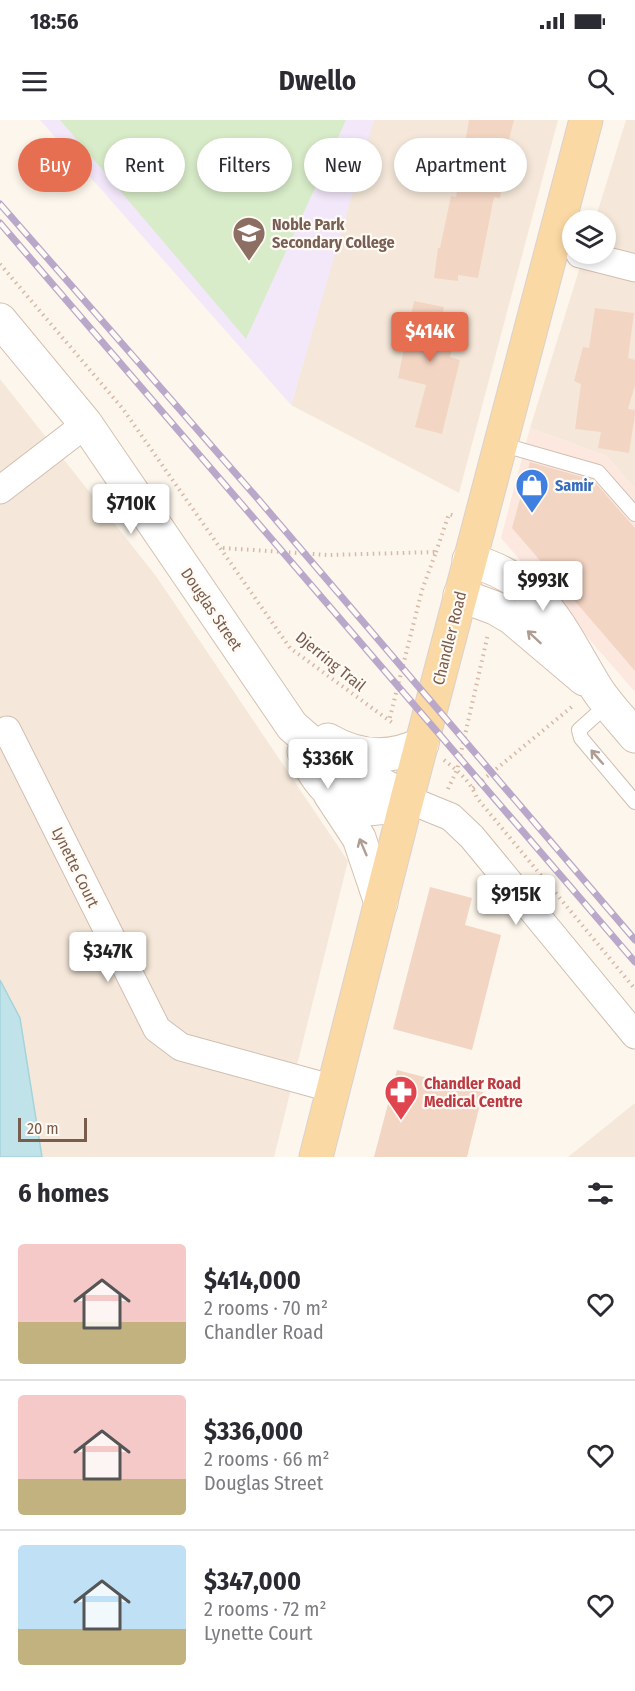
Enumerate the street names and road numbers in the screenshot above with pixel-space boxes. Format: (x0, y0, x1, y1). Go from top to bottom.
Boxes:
street label: Douglas Street (177, 564, 247, 655)
street label: Chandler Road (429, 589, 470, 687)
street label: Djerring Trail (292, 627, 369, 695)
street label: Lynette Court (48, 824, 103, 911)

